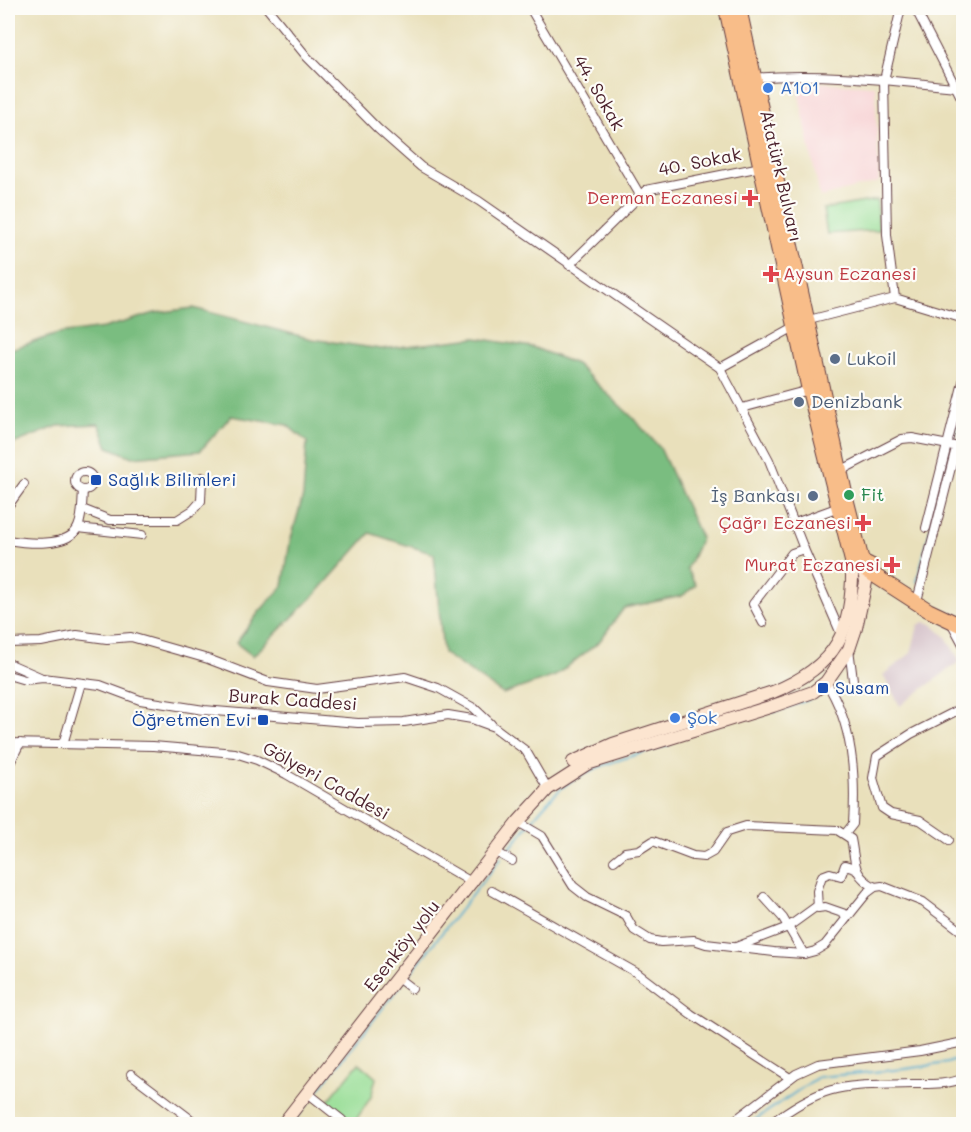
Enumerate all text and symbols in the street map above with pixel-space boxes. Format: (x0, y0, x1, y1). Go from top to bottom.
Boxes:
street label: 44. Sokak (569, 50, 631, 135)
place label: A101 (780, 75, 820, 99)
marker: A101 (761, 81, 775, 95)
street label: Atatürk Bulvarı (755, 107, 809, 244)
street label: 40. Sokak (656, 141, 743, 181)
place label: Derman Eczanesi (587, 185, 738, 209)
marker: Derman Eczanesi (743, 191, 757, 205)
place label: Aysun Eczanesi (783, 261, 917, 285)
marker: Aysun Eczanesi (764, 267, 778, 281)
place label: Lukoil (847, 346, 897, 370)
marker: Lukoil (828, 352, 842, 366)
place label: Denizbank (811, 389, 902, 413)
marker: Denizbank (792, 395, 806, 409)
place label: Sağlık Bilimleri (108, 467, 237, 491)
marker: Sağlık Bilimleri (89, 473, 103, 487)
place label: Fit (861, 482, 885, 506)
place label: İş Bankası (711, 483, 801, 507)
marker: Fit (842, 488, 856, 502)
marker: İş Bankası (806, 489, 820, 503)
place label: Çağrı Eczanesi (719, 510, 851, 534)
marker: Çağrı Eczanesi (856, 516, 870, 530)
place label: Murat Eczanesi (744, 552, 880, 576)
marker: Murat Eczanesi (885, 558, 899, 572)
place label: Susam (835, 675, 889, 699)
marker: Susam (816, 681, 830, 695)
street label: Burak Caddesi (228, 683, 358, 715)
place label: Şok (687, 705, 717, 729)
place label: Öğretmen Evi (132, 707, 251, 731)
marker: Şok (668, 711, 682, 725)
marker: Öğretmen Evi (256, 713, 270, 727)
street label: Gölyeri Caddesi (259, 735, 394, 825)
street label: Esenköy yolu (358, 895, 445, 996)

